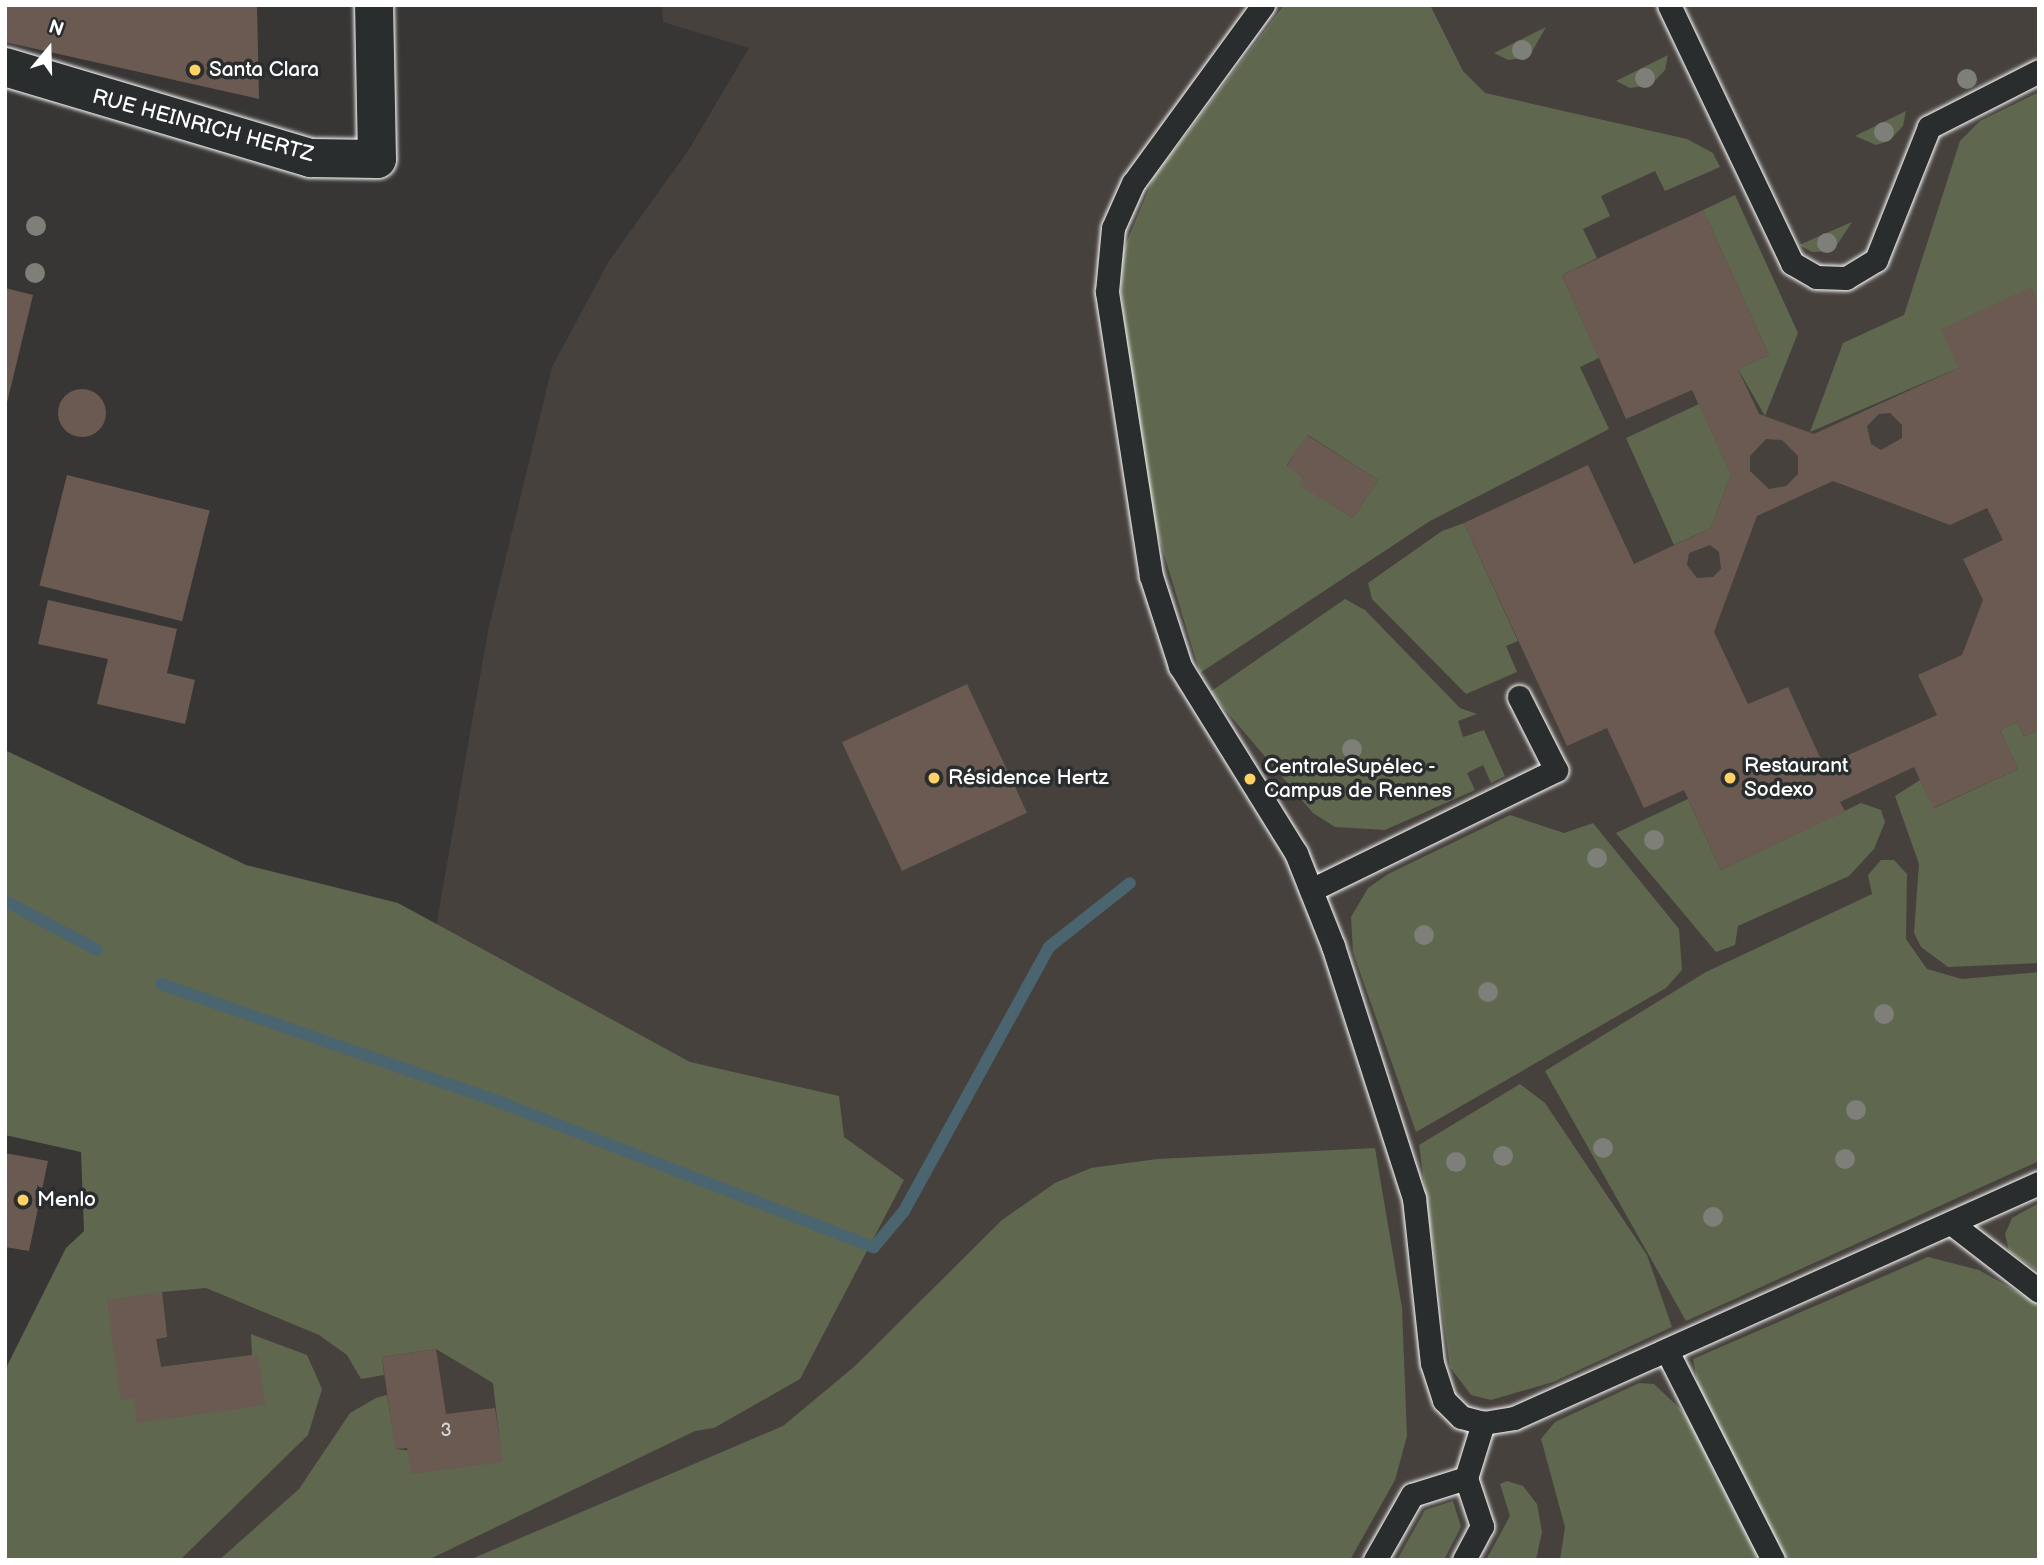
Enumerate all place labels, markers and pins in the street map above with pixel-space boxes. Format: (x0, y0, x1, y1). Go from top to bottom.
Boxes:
place label: Santa Clara (209, 57, 319, 83)
marker: Santa Clara (187, 62, 203, 78)
place label: Restaurant Sodexo (1744, 753, 1849, 803)
place label: CentraleSupélec - Campus de Rennes (1264, 754, 1452, 804)
place label: Résidence Hertz (948, 765, 1109, 791)
marker: Résidence Hertz (926, 770, 942, 786)
marker: Restaurant Sodexo (1722, 770, 1738, 786)
marker: CentraleSupélec - Campus de Rennes (1242, 771, 1258, 787)
place label: Menlo (37, 1187, 96, 1213)
marker: Menlo (15, 1192, 31, 1208)

